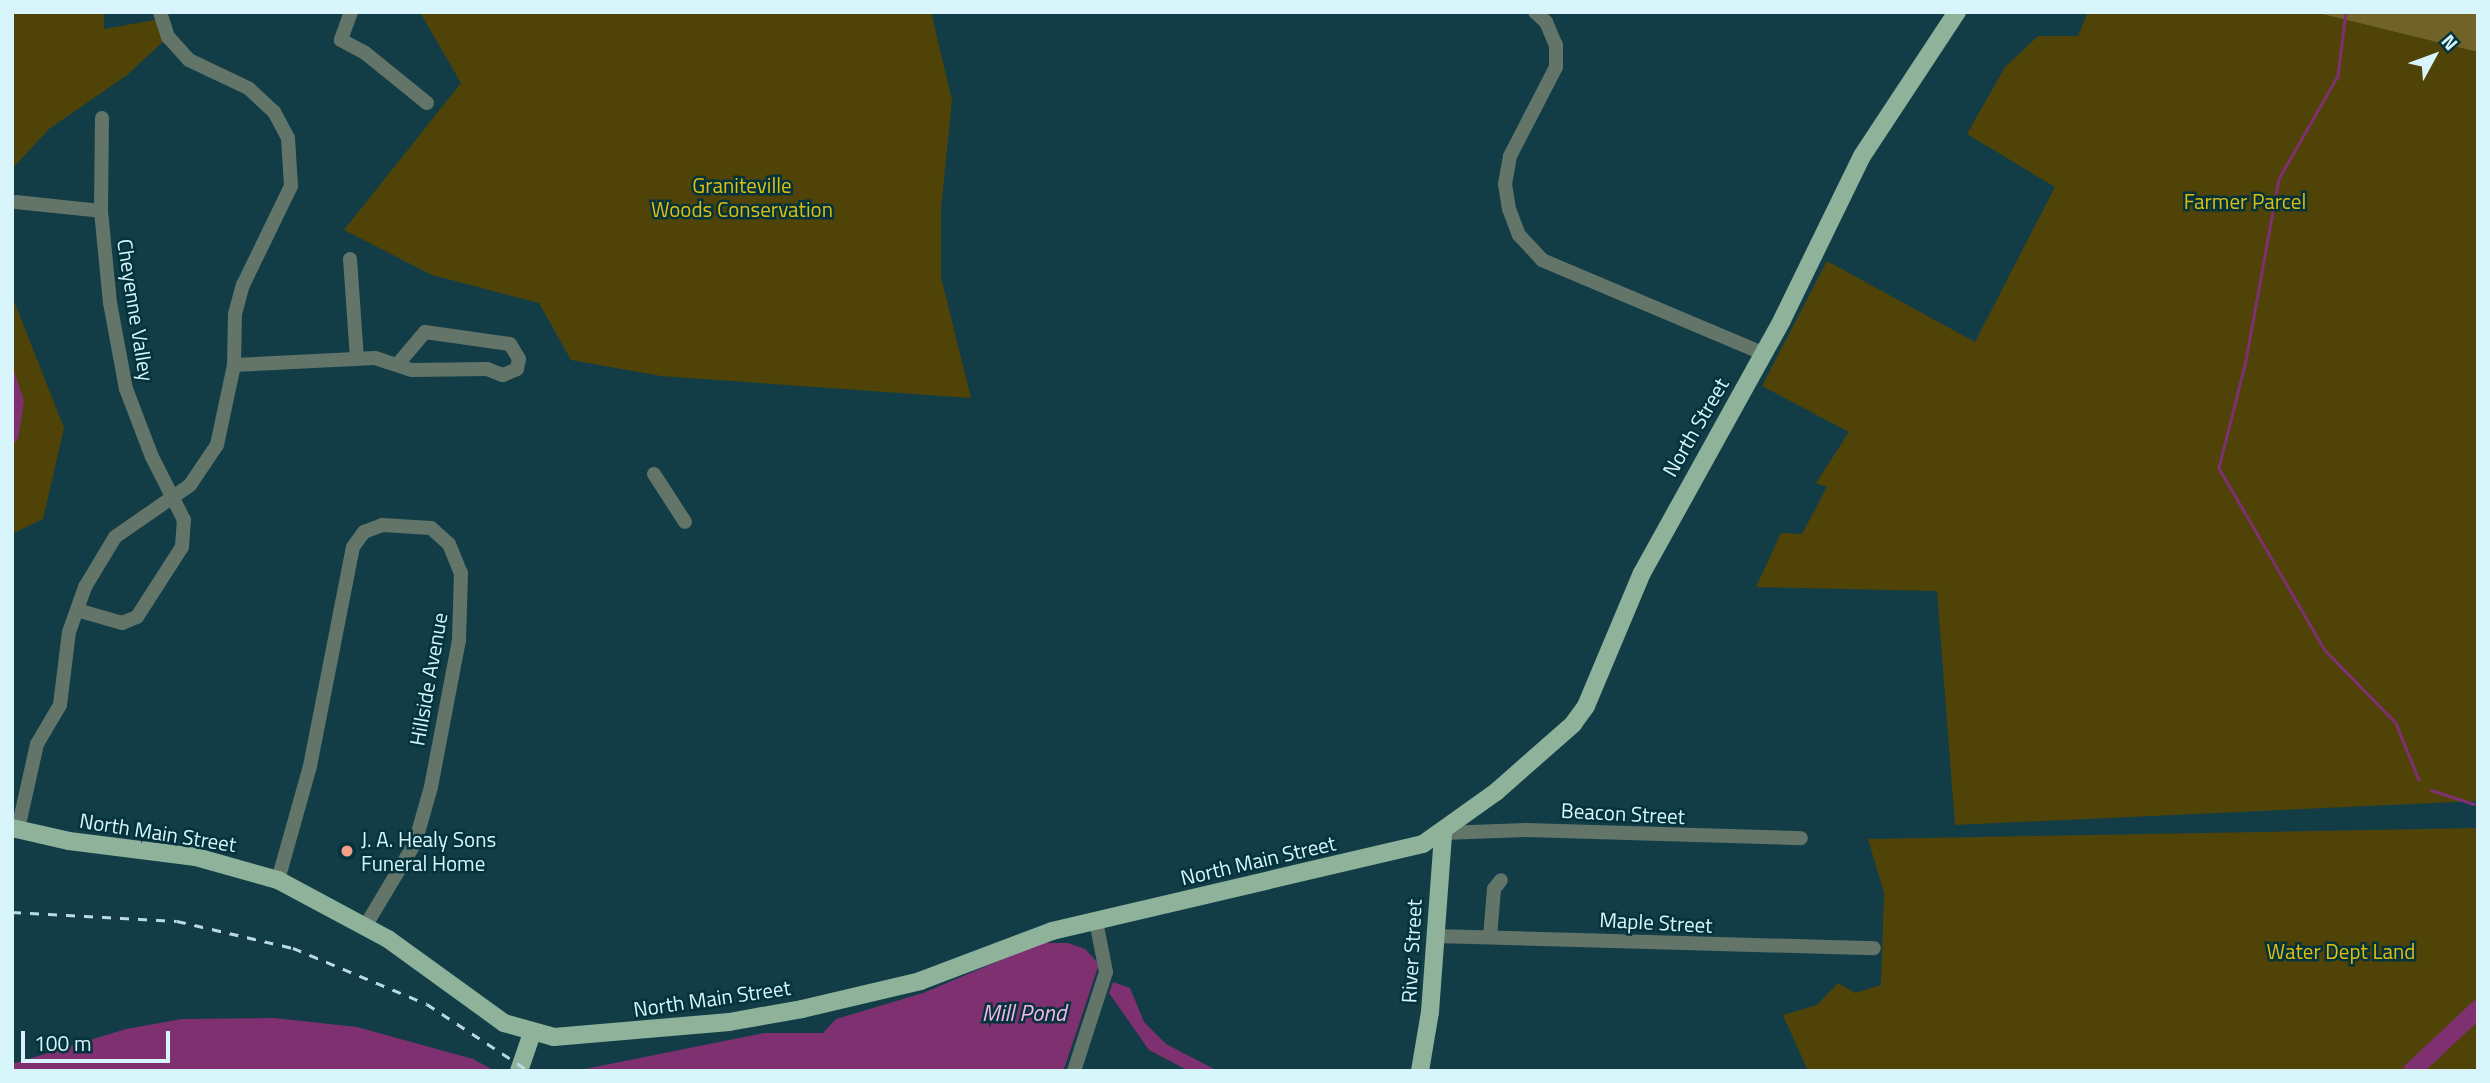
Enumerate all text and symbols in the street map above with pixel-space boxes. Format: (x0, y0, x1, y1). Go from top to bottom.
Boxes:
north arrow (2399, 21, 2469, 91)
text: N (2435, 27, 2465, 56)
park label: Graniteville Woods Conservation (651, 172, 833, 222)
park label: Farmer Parcel (2184, 188, 2306, 214)
street label: Cheyenne Valley (112, 237, 160, 383)
street label: North Street (1657, 373, 1733, 481)
street label: Hillside Avenue (404, 610, 452, 748)
street label: Beacon Street (1560, 797, 1686, 829)
street label: North Main Street (78, 807, 238, 857)
place label: J. A. Healy Sons Funeral Home (361, 826, 496, 876)
street label: North Main Street (1178, 830, 1338, 890)
marker: J. A. Healy Sons Funeral Home (339, 843, 355, 859)
street label: River Street (1396, 898, 1426, 1004)
street label: Maple Street (1599, 906, 1713, 938)
park label: Water Dept Land (2267, 938, 2415, 964)
street label: North Main Street (632, 974, 792, 1022)
water label: Mill Pond (982, 999, 1066, 1027)
scale bar (24, 1016, 173, 1060)
text: 100 m (34, 1027, 91, 1059)

